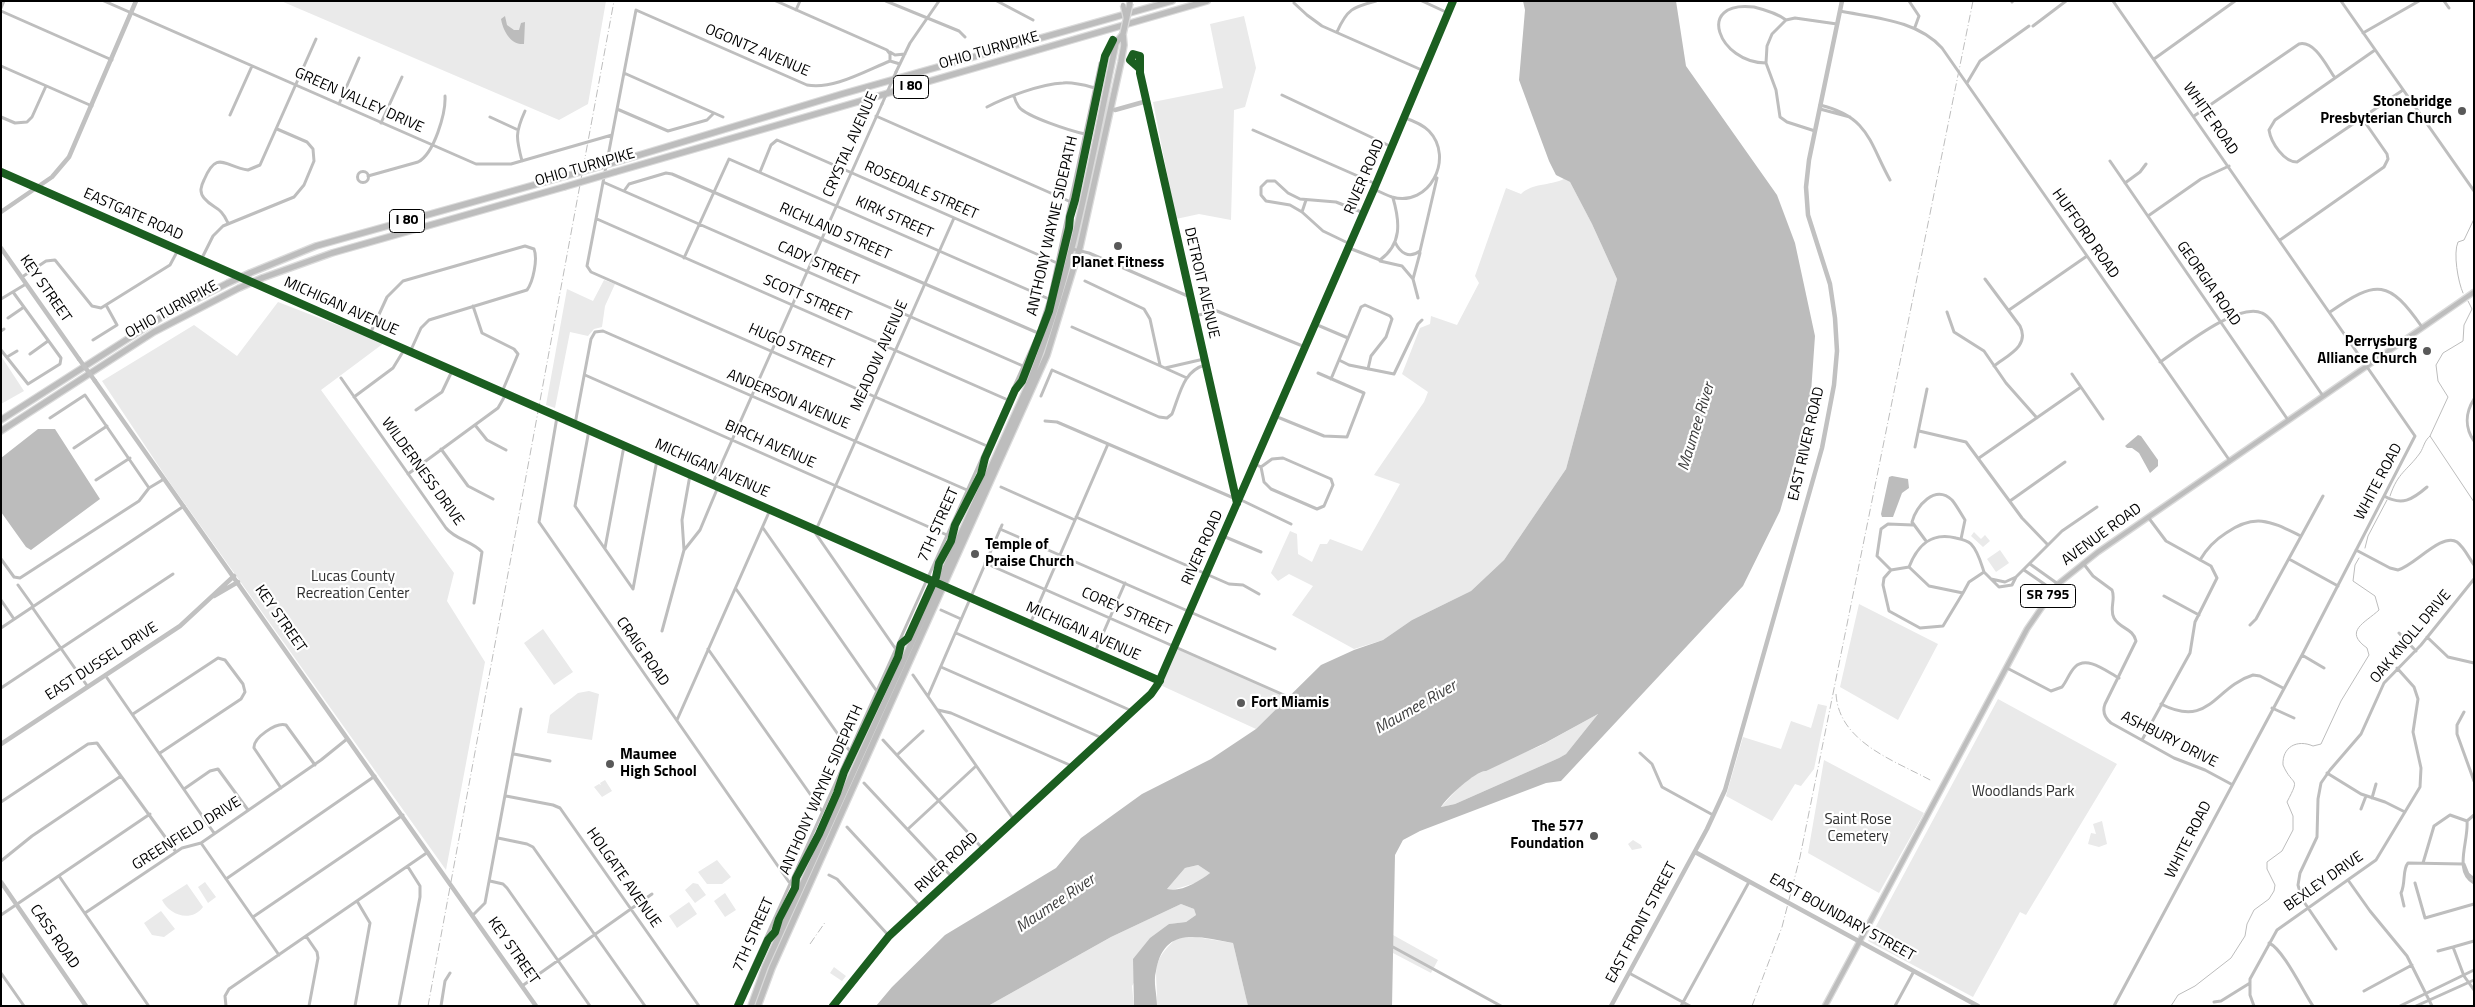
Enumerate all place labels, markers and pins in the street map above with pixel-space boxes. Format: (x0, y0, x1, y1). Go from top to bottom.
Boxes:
place label: Stonebridge Presbyterian Church (2320, 93, 2452, 128)
marker: Stonebridge Presbyterian Church (2456, 105, 2468, 117)
marker: Planet Fitness (1112, 240, 1124, 252)
place label: Planet Fitness (1072, 254, 1164, 272)
place label: Perrysburg Alliance Church (2317, 333, 2417, 368)
marker: Perrysburg Alliance Church (2421, 345, 2433, 357)
place label: Temple of Praise Church (985, 536, 1074, 571)
marker: Temple of Praise Church (969, 548, 981, 560)
place label: Fort Miamis (1251, 694, 1329, 712)
marker: Fort Miamis (1235, 697, 1247, 709)
place label: Maumee High School (620, 746, 697, 781)
marker: Maumee High School (604, 758, 616, 770)
place label: The 577 Foundation (1510, 818, 1584, 853)
marker: The 577 Foundation (1588, 830, 1600, 842)

